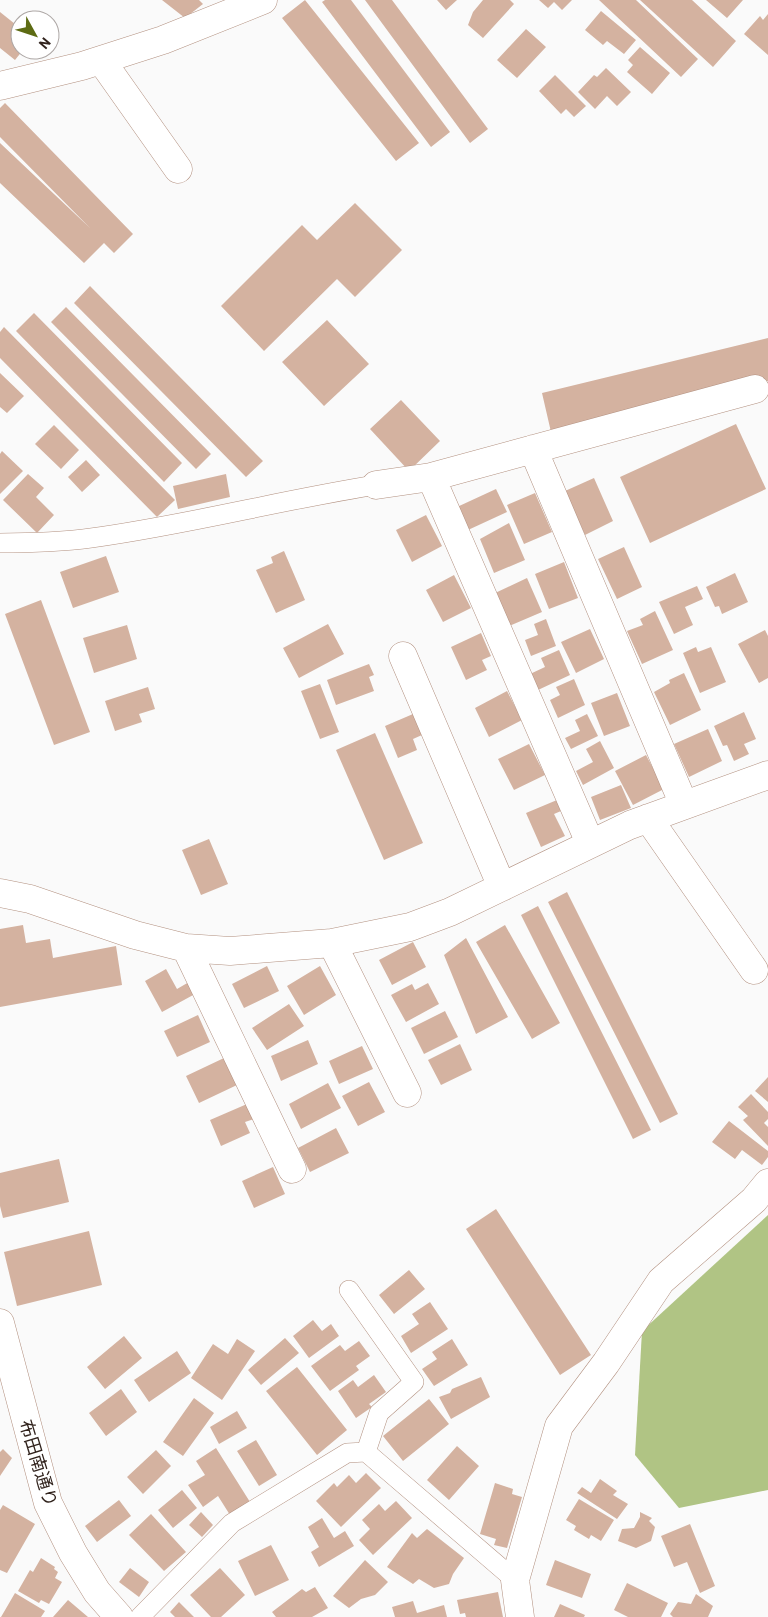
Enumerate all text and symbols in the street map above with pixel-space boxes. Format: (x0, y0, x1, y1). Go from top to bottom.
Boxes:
north arrow (10, 10, 60, 60)
text: N (36, 35, 55, 53)
street label: 布田南通り (15, 1417, 63, 1509)

